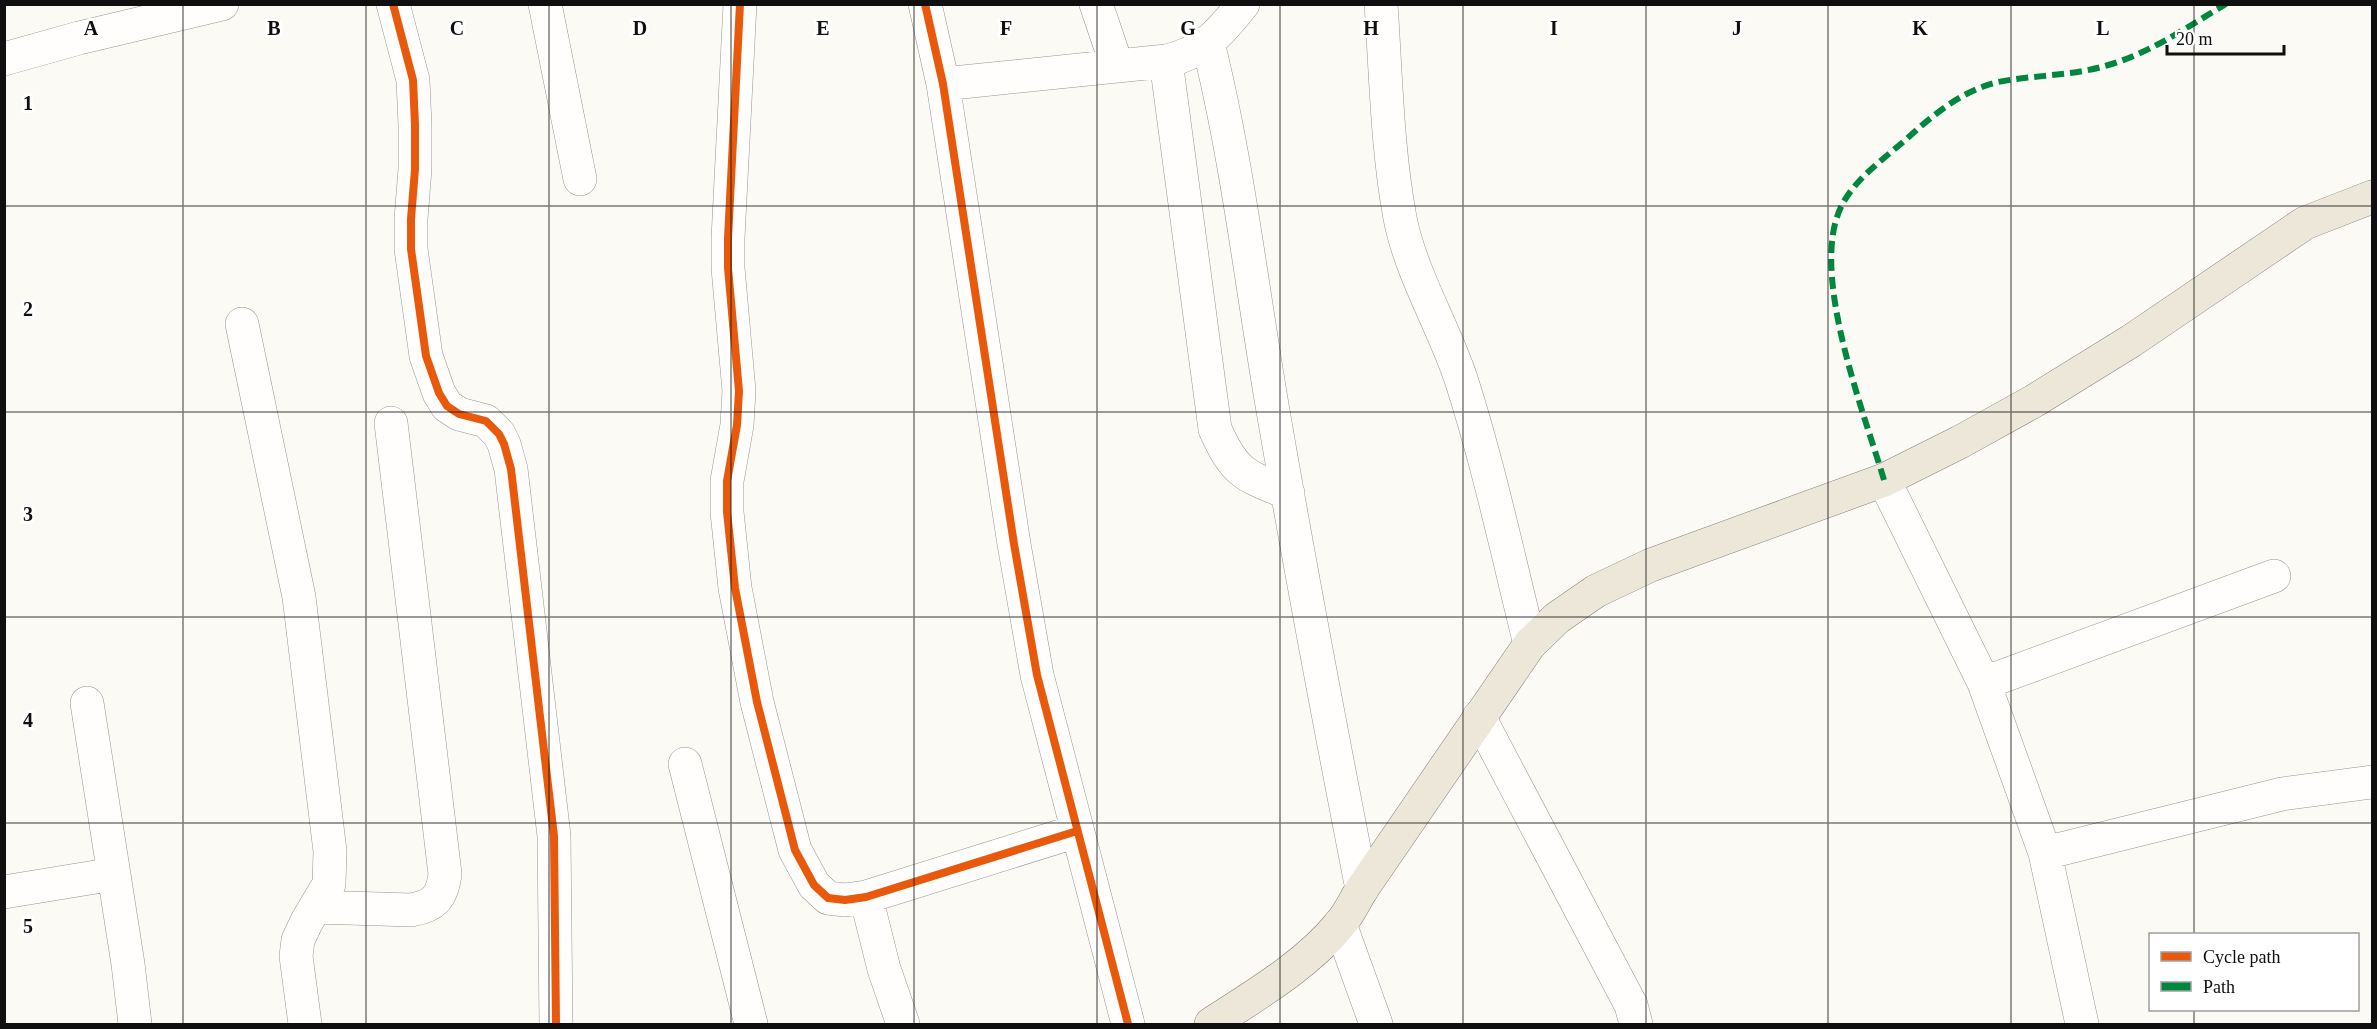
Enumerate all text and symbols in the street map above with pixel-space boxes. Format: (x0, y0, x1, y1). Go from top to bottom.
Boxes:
text: A (84, 17, 99, 39)
text: B (267, 17, 281, 39)
text: C (450, 17, 464, 39)
text: D (633, 17, 647, 39)
text: E (816, 17, 830, 39)
text: F (1000, 17, 1012, 39)
text: G (1180, 17, 1196, 39)
text: H (1363, 17, 1379, 39)
text: I (1550, 17, 1558, 39)
text: J (1732, 17, 1742, 39)
text: K (1912, 17, 1928, 39)
text: L (2096, 17, 2110, 39)
scale bar (2167, 18, 2284, 56)
text: 20 m (2176, 29, 2213, 49)
text: 1 (23, 92, 33, 114)
text: 2 (23, 298, 33, 320)
text: 3 (23, 503, 33, 525)
text: 4 (23, 709, 33, 731)
text: 5 (23, 915, 33, 937)
legend (2149, 933, 2359, 1011)
text: Cycle path (2203, 947, 2280, 967)
text: Path (2203, 977, 2235, 997)

